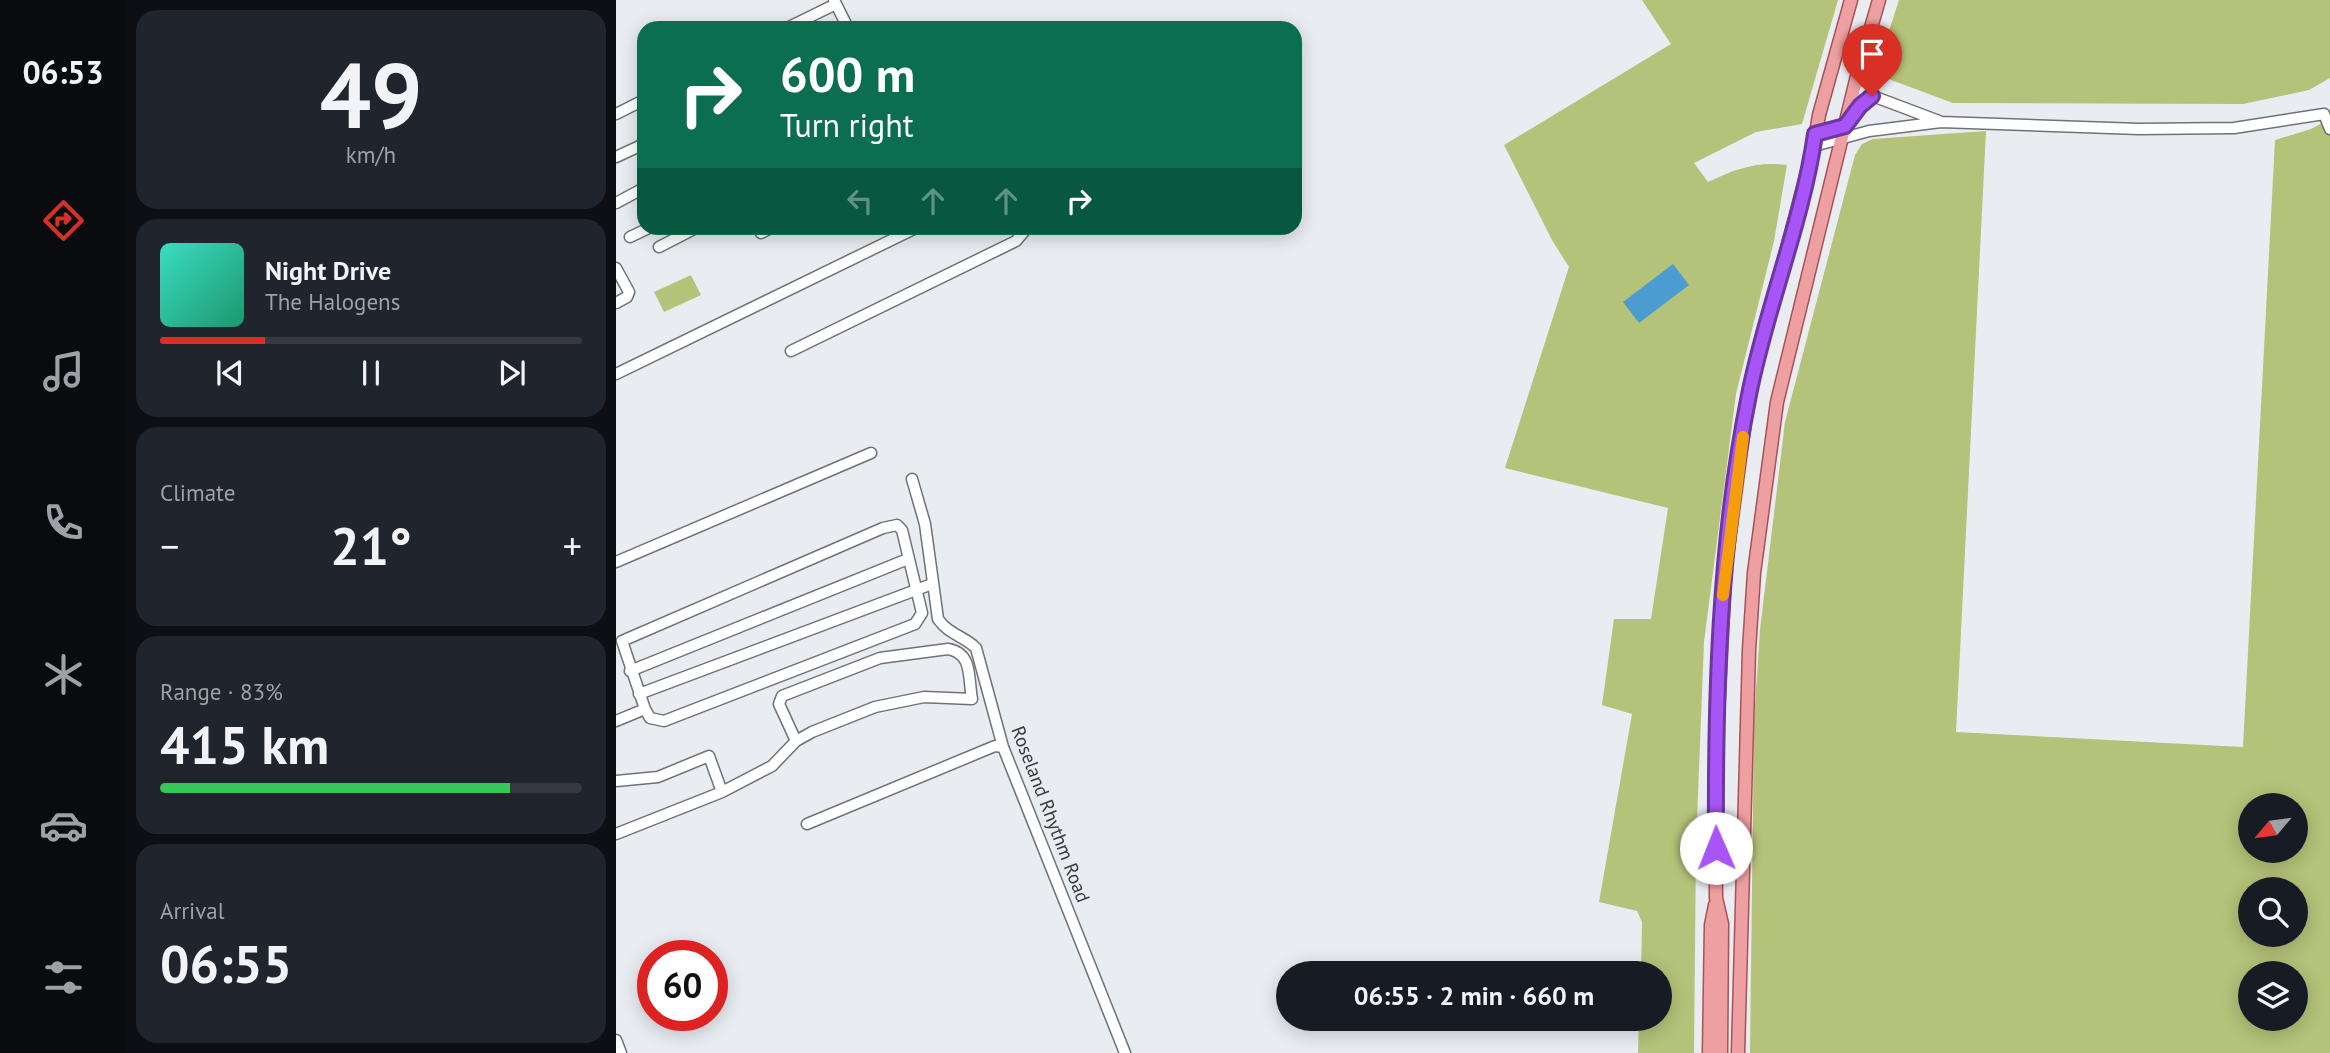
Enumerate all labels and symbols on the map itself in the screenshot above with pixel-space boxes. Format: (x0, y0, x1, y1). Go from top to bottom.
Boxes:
pin (1842, 24, 1902, 96)
street label: Roseland Rhythm Road (1006, 722, 1096, 906)
north arrow (2238, 793, 2308, 863)
position arrow (1679, 811, 1753, 885)
speed limit sign: 60 (637, 940, 728, 1031)

